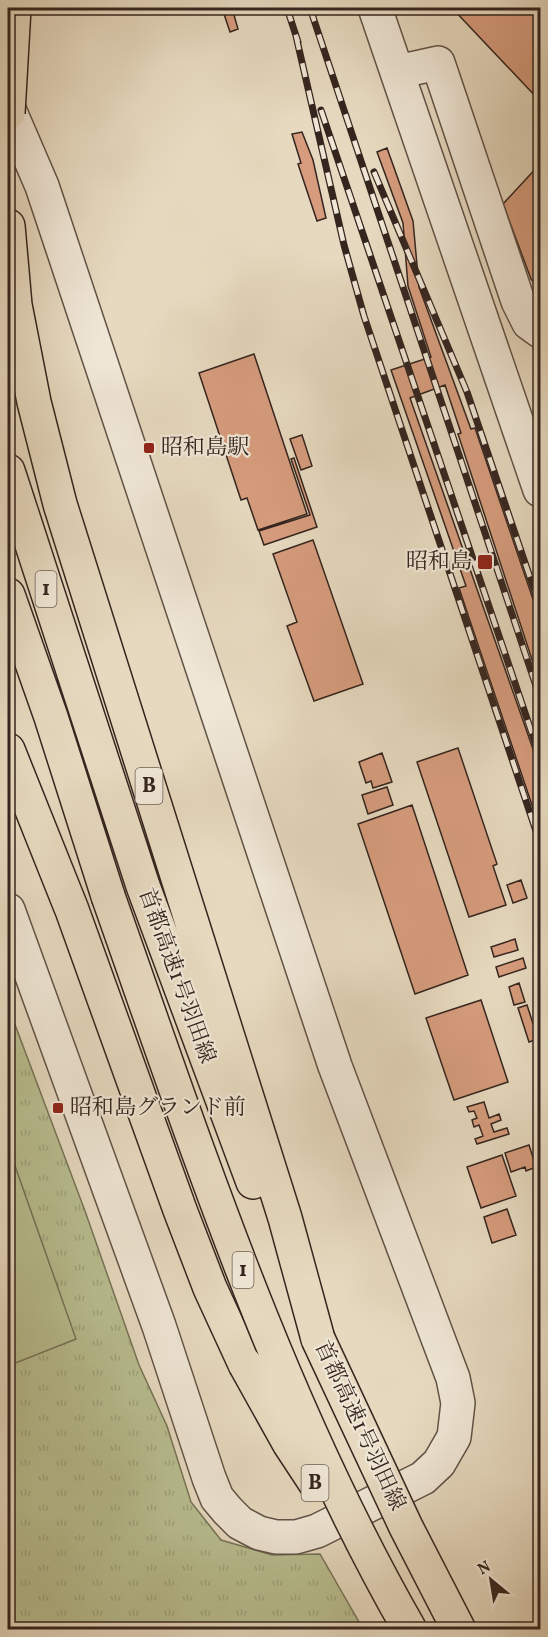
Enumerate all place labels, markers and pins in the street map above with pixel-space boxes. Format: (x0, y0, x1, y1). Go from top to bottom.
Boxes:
place label: 昭和島駅 (161, 433, 249, 464)
marker: 昭和島駅 (142, 441, 156, 455)
place label: 昭和島 (406, 547, 472, 578)
marker: 昭和島 (476, 553, 494, 571)
place label: 昭和島グランド前 (70, 1093, 246, 1124)
marker: 昭和島グランド前 (51, 1101, 65, 1115)

